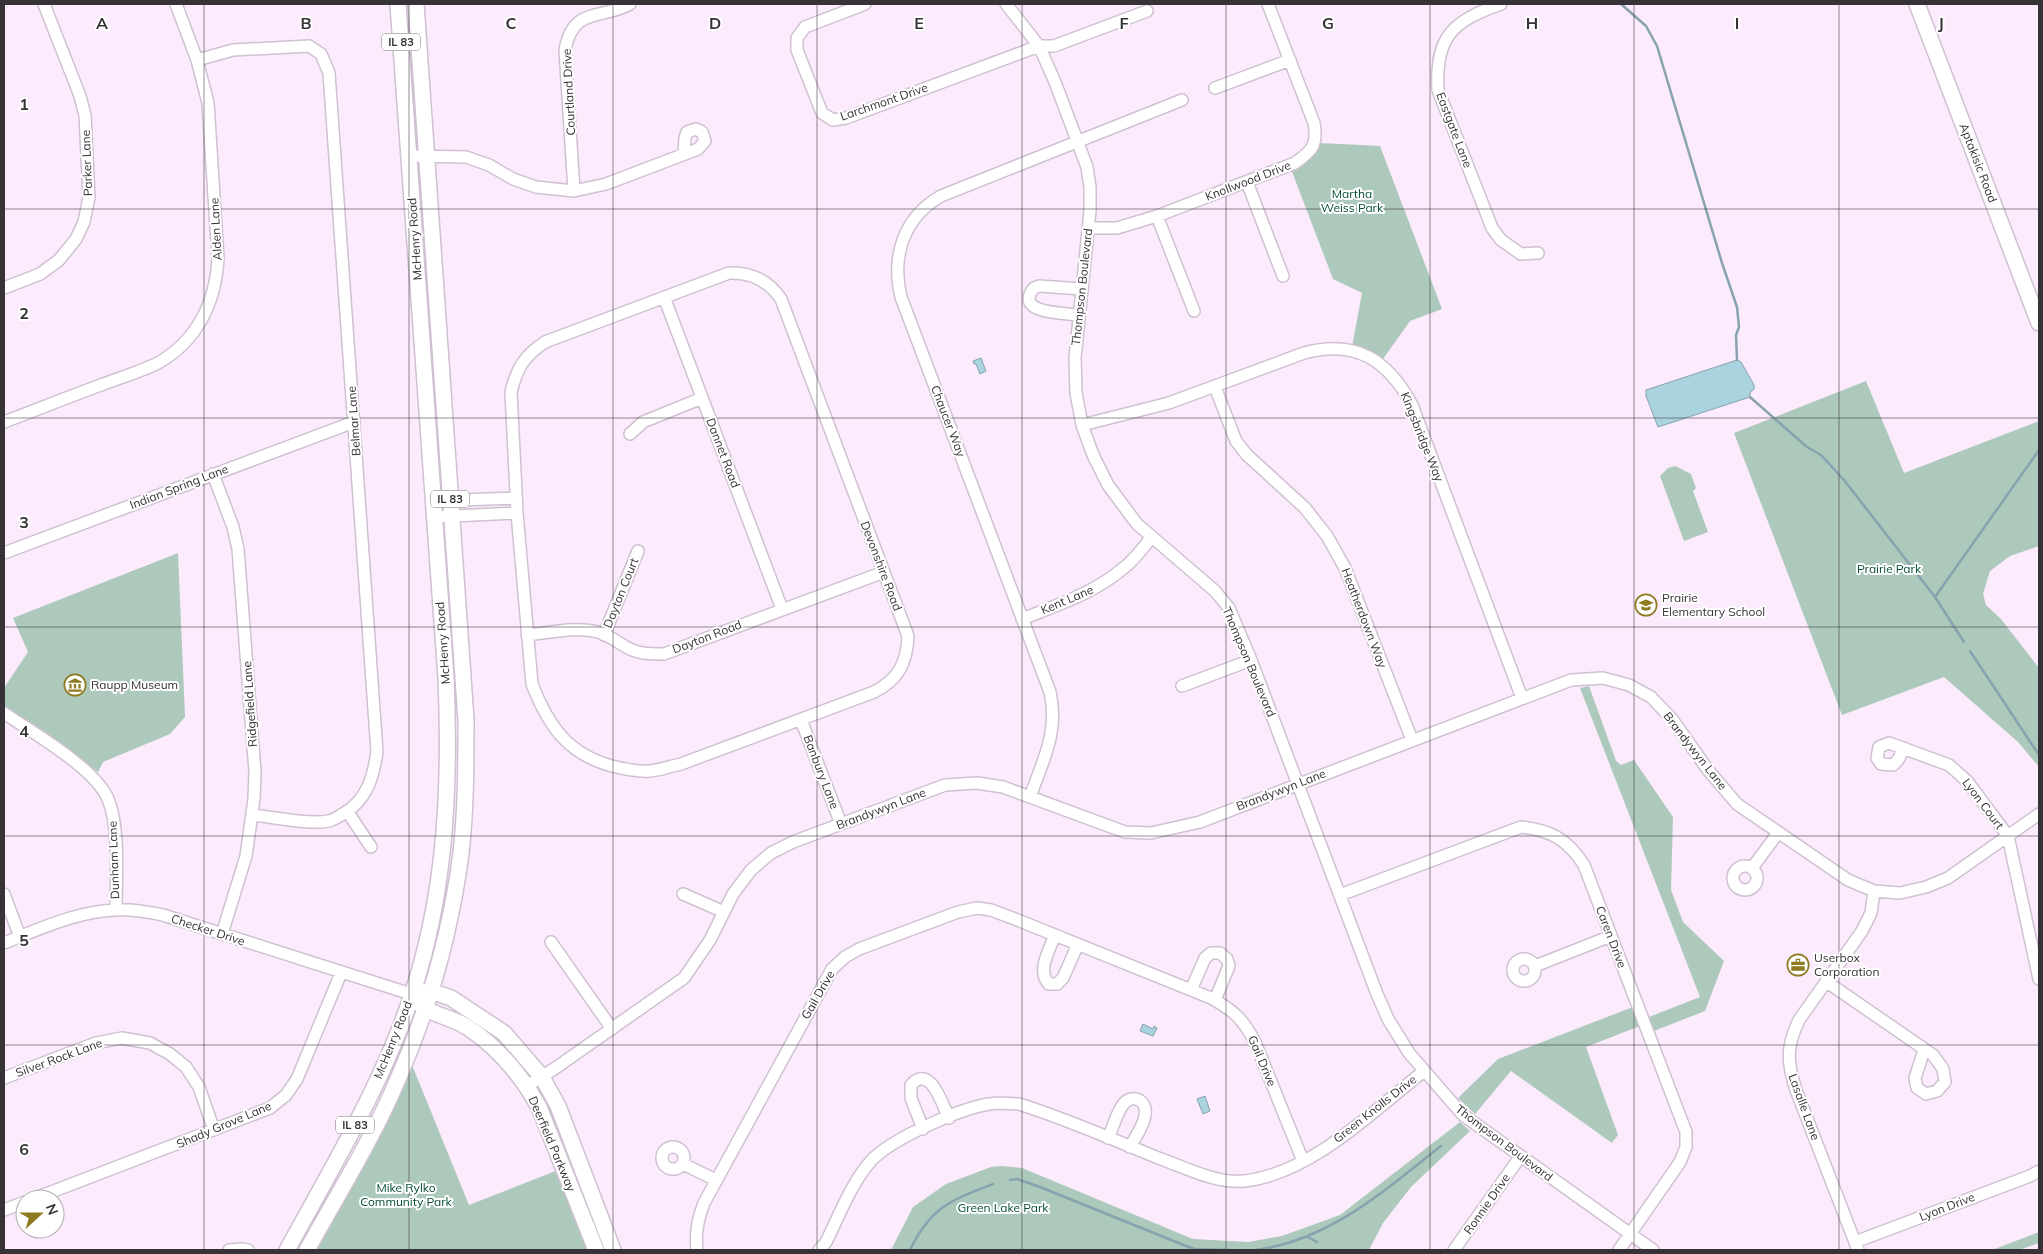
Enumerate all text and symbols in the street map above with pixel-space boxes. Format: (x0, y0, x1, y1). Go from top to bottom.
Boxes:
text: A (96, 13, 108, 33)
text: B (300, 13, 312, 33)
text: C (506, 13, 517, 33)
text: D (709, 13, 721, 33)
text: E (914, 13, 924, 33)
text: F (1119, 13, 1129, 33)
text: G (1322, 13, 1334, 33)
text: H (1526, 13, 1538, 33)
text: I (1735, 13, 1739, 33)
text: J (1938, 13, 1944, 33)
road number: IL 83 (382, 34, 420, 51)
street label: Courtland Drive (559, 48, 578, 136)
street label: Larchmont Drive (838, 80, 930, 124)
street label: Eastgate Lane (1433, 90, 1476, 170)
text: 1 (19, 94, 29, 114)
street label: Aptakisic Road (1956, 121, 2000, 205)
street label: Parker Lane (78, 130, 95, 196)
street label: Knollwood Drive (1203, 157, 1293, 204)
park label: Martha Weiss Park (1321, 186, 1384, 215)
street label: Alden Lane (206, 197, 225, 261)
street label: McHenry Road (404, 197, 425, 281)
street label: Thompson Boulevard (1068, 227, 1095, 346)
text: 2 (19, 303, 29, 323)
street label: Chaucer Way (928, 383, 969, 459)
street label: Belmar Lane (344, 386, 363, 457)
street label: Kingsbridge Way (1398, 390, 1448, 484)
street label: Dannet Road (703, 416, 744, 490)
street label: Indian Spring Lane (128, 461, 230, 512)
road number: IL 83 (431, 490, 469, 508)
text: 3 (19, 512, 29, 532)
street label: Devonshire Road (857, 519, 905, 613)
street label: Dayton Court (600, 556, 641, 630)
park label: Prairie Park (1857, 561, 1922, 576)
street label: Heatherdown Way (1339, 566, 1391, 670)
street label: Kent Lane (1038, 582, 1095, 617)
place label: Prairie Elementary School (1662, 590, 1765, 619)
school or university icon: Prairie Elementary School (1634, 593, 1658, 617)
street label: McHenry Road (432, 601, 453, 685)
street label: Thompson Boulevard (1220, 605, 1279, 719)
street label: Dayton Road (670, 616, 744, 657)
street label: Ridgefield Lane (239, 661, 260, 747)
museum icon: Raupp Museum (63, 673, 87, 697)
place label: Raupp Museum (91, 677, 178, 692)
street label: Brandywyn Lane (1660, 709, 1730, 793)
text: 4 (19, 721, 29, 741)
street label: Banbury Lane (800, 733, 842, 811)
street label: Brandywyn Lane (1234, 766, 1328, 814)
street label: Lyon Court (1959, 775, 2007, 832)
street label: Brandywyn Lane (834, 785, 928, 833)
street label: Dunham Lane (105, 821, 122, 899)
street label: Caren Drive (1593, 904, 1630, 970)
street label: Checker Drive (169, 911, 247, 949)
text: 5 (19, 930, 29, 950)
place label: Userbox Corporation (1814, 950, 1880, 979)
office icon: Userbox Corporation (1786, 953, 1810, 977)
street label: Gail Drive (798, 968, 838, 1022)
street label: McHenry Road (370, 999, 415, 1081)
street label: Gail Drive (1245, 1033, 1280, 1089)
street label: Silver Rock Lane (13, 1035, 104, 1080)
street label: Green Knolls Drive (1330, 1071, 1419, 1146)
street label: Lasalle Lane (1786, 1072, 1823, 1142)
street label: Deerfield Parkway (526, 1094, 580, 1194)
street label: Shady Grove Lane (174, 1098, 273, 1151)
street label: Thompson Boulevard (1453, 1101, 1556, 1184)
road number: IL 83 (336, 1116, 374, 1134)
text: 6 (19, 1139, 29, 1159)
street label: Ronnie Drive (1460, 1170, 1513, 1237)
park label: Mike Rylko Community Park (360, 1180, 453, 1209)
north arrow (15, 1189, 65, 1239)
street label: Lyon Drive (1917, 1189, 1977, 1224)
park label: Green Lake Park (958, 1200, 1049, 1215)
text: N (42, 1201, 62, 1218)

